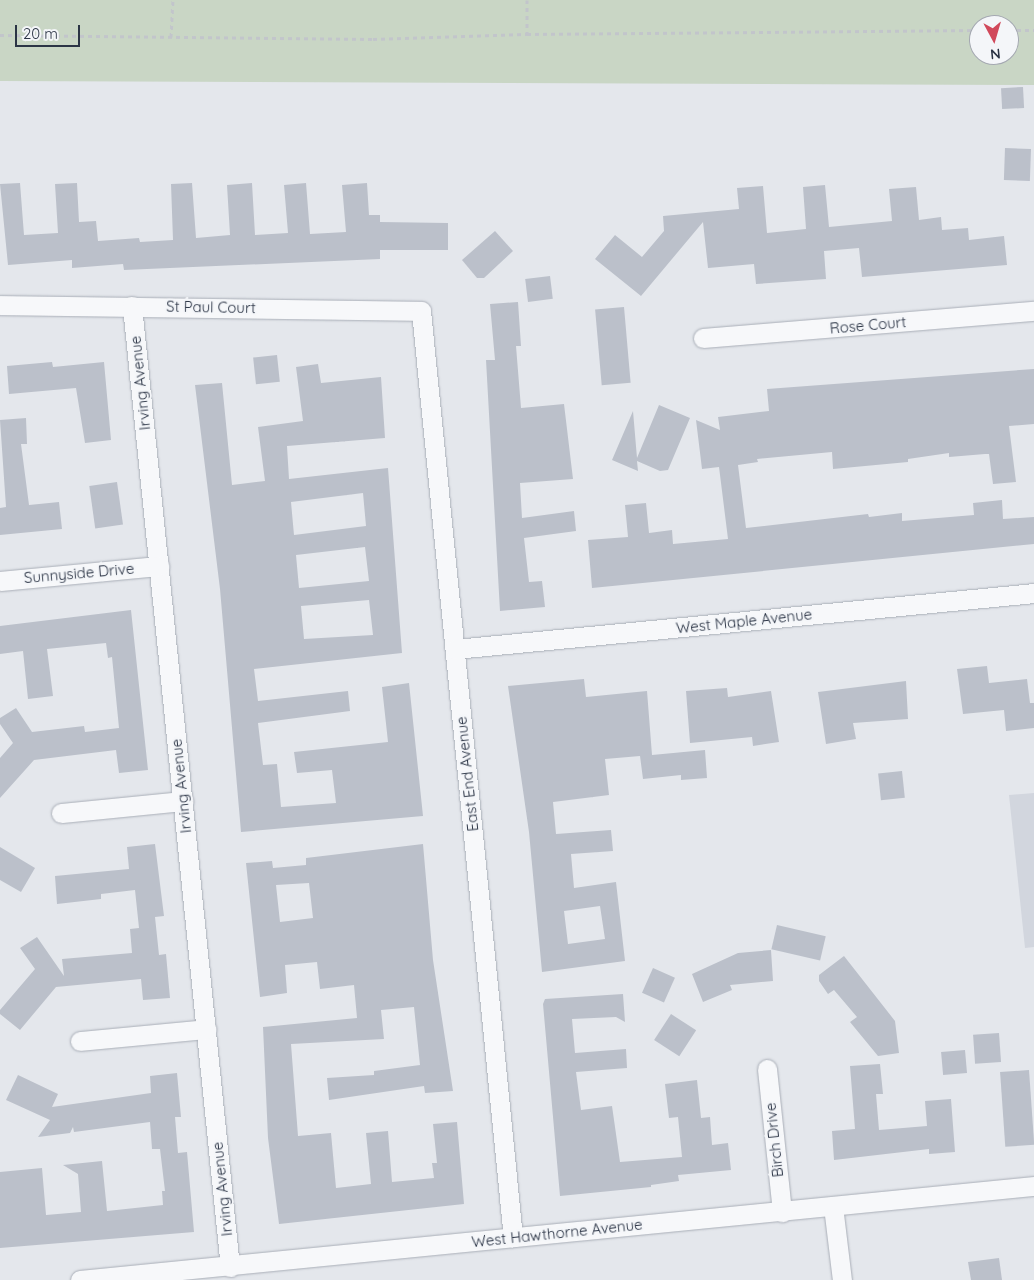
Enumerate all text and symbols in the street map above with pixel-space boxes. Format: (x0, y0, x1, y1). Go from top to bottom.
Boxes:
scale bar (18, 15, 82, 47)
north arrow (969, 15, 1019, 65)
text: 20 m (23, 24, 58, 43)
text: N (989, 44, 1002, 63)
street label: St Paul Court (166, 297, 256, 317)
street label: Rose Court (829, 313, 907, 337)
street label: Irving Avenue (126, 335, 154, 431)
street label: Sunnyside Drive (23, 559, 135, 587)
street label: West Maple Avenue (675, 605, 813, 637)
street label: East End Avenue (452, 716, 482, 832)
street label: Irving Avenue (167, 738, 195, 834)
street label: Birch Drive (761, 1102, 787, 1178)
street label: Irving Avenue (208, 1141, 236, 1237)
street label: West Hawthorne Avenue (471, 1215, 643, 1251)

